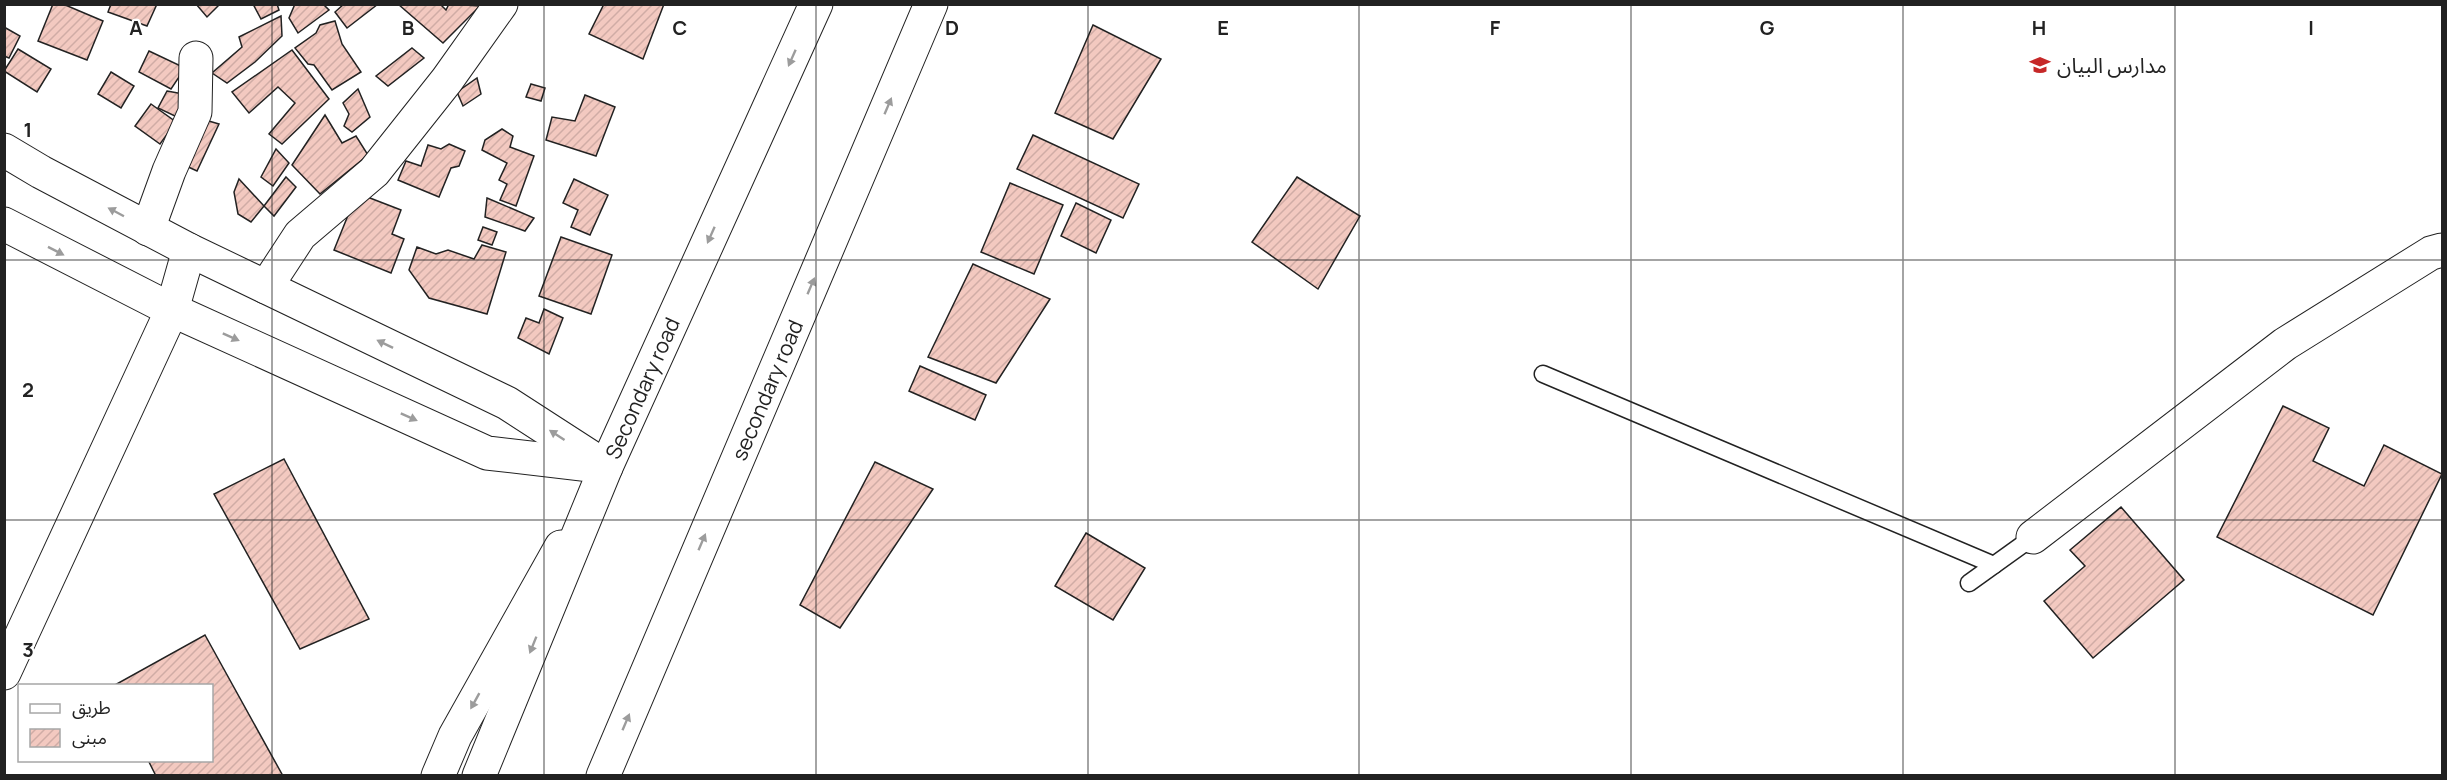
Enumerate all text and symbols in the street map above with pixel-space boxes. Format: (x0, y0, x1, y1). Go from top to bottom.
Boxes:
text: A (129, 14, 143, 41)
text: B (402, 14, 415, 41)
text: C (673, 14, 687, 41)
text: D (945, 14, 959, 41)
text: E (1217, 14, 1229, 41)
text: F (1490, 14, 1501, 41)
text: G (1760, 14, 1775, 41)
text: H (2032, 14, 2046, 41)
text: I (2308, 14, 2314, 41)
one-way arrow (787, 49, 796, 66)
place label: مدارس البيان (2057, 51, 2167, 79)
school or university icon: مدارس البيان (2028, 53, 2052, 77)
one-way arrow (883, 97, 893, 115)
text: 1 (24, 116, 32, 143)
one-way arrow (107, 207, 124, 217)
one-way arrow (707, 227, 716, 244)
one-way arrow (48, 246, 65, 256)
one-way arrow (807, 277, 816, 294)
street label: Secondary road (598, 313, 686, 463)
street label: secondary road (725, 315, 809, 465)
one-way arrow (223, 332, 241, 342)
one-way arrow (377, 340, 394, 349)
text: 2 (22, 376, 34, 403)
one-way arrow (401, 413, 418, 422)
one-way arrow (549, 430, 565, 441)
one-way arrow (697, 533, 707, 551)
text: 3 (22, 636, 34, 663)
one-way arrow (528, 636, 537, 654)
legend (18, 684, 213, 762)
one-way arrow (469, 693, 480, 709)
text: طريق (72, 695, 111, 719)
one-way arrow (621, 713, 630, 730)
text: مبنى (72, 725, 107, 749)

